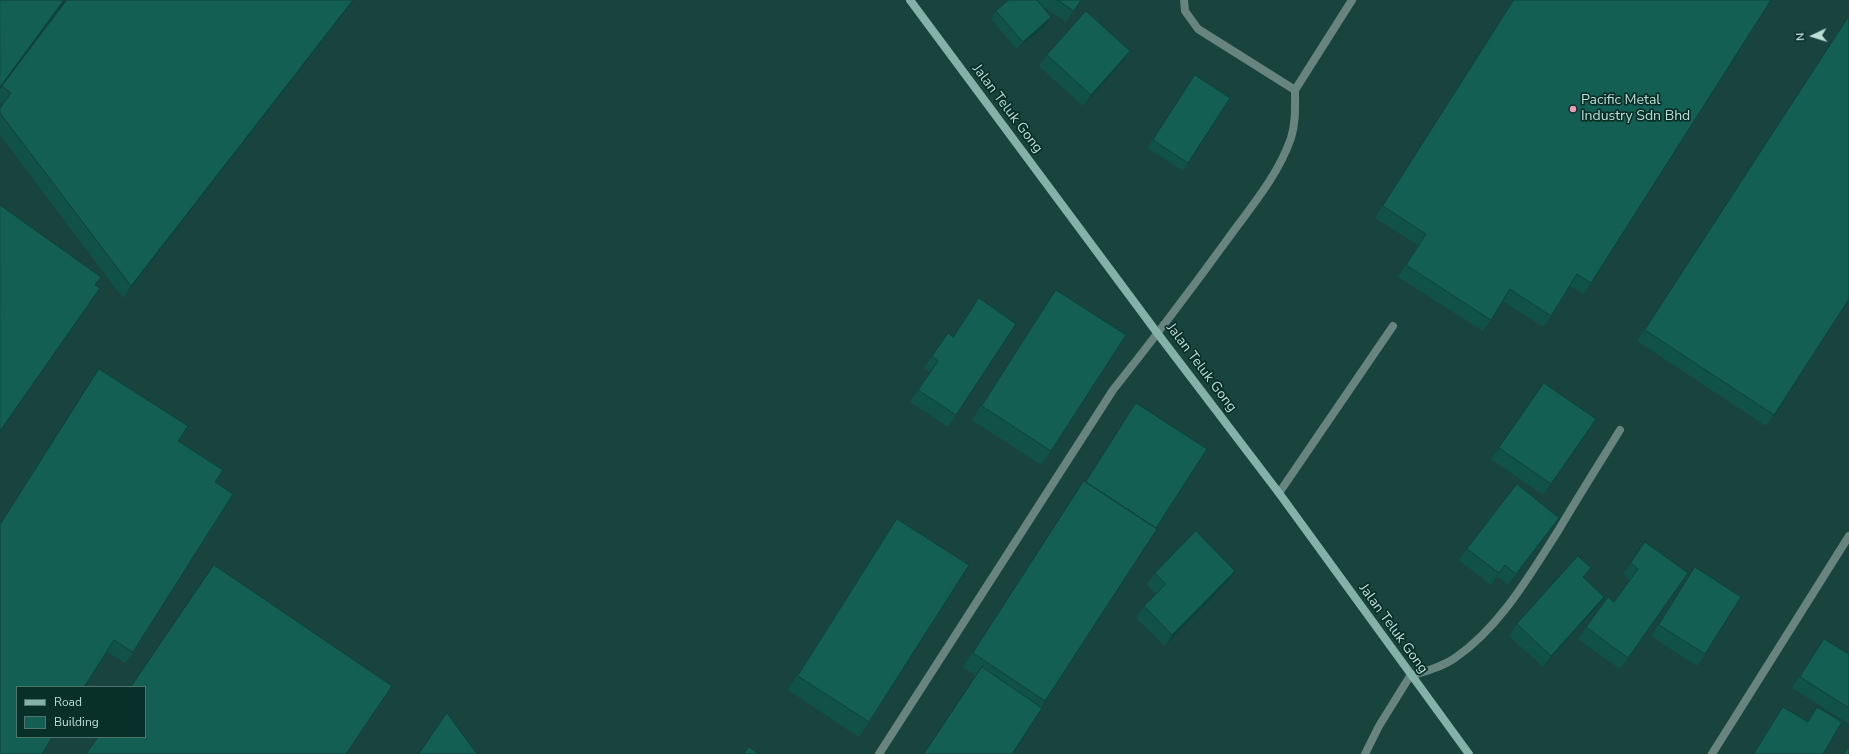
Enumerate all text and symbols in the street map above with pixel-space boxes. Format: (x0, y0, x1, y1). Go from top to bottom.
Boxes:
north arrow (1793, 16, 1833, 56)
text: N (1793, 32, 1808, 42)
street label: Jalan Teluk Gong (968, 61, 1046, 157)
place label: Pacific Metal Industry Sdn Bhd (1581, 93, 1690, 126)
marker: Pacific Metal Industry Sdn Bhd (1568, 104, 1578, 114)
street label: Jalan Teluk Gong (1162, 320, 1240, 416)
street label: Jalan Teluk Gong (1355, 581, 1431, 677)
legend (16, 686, 146, 738)
text: Road (54, 694, 82, 710)
text: Building (54, 714, 99, 730)

